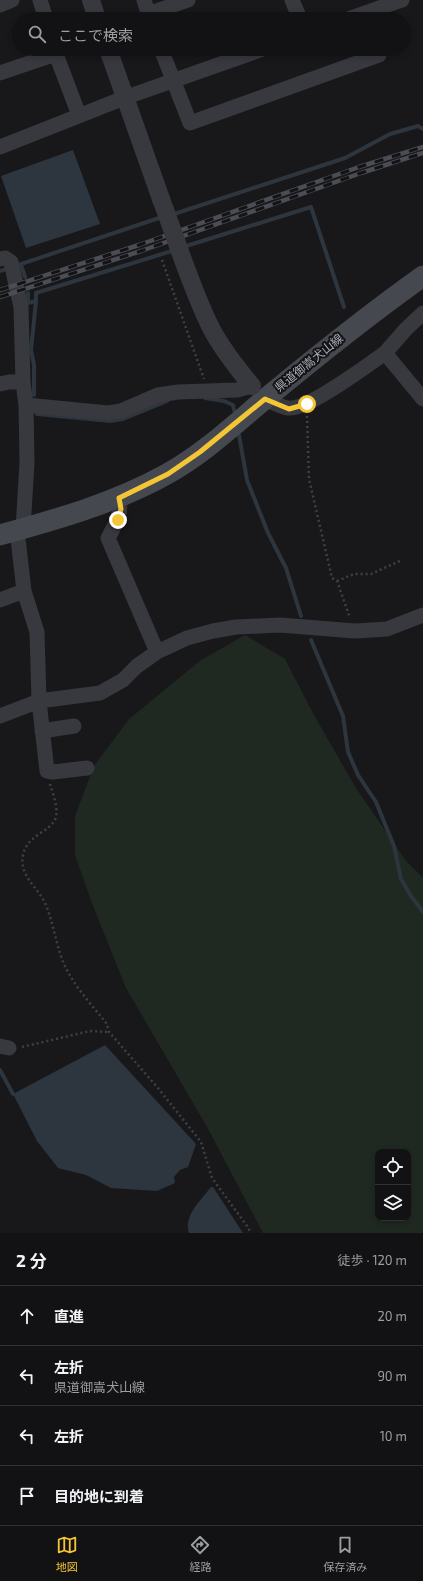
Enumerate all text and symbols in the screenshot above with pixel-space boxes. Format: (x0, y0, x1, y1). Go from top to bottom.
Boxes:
search box (12, 12, 411, 56)
icon: search (26, 23, 48, 45)
text: ここで検索 (58, 26, 133, 44)
street label: 県道御嵩犬山線 (271, 330, 345, 394)
route start (298, 395, 316, 413)
route end (109, 511, 127, 529)
map controls (375, 1149, 411, 1221)
button: locate (375, 1149, 411, 1185)
button: layers (375, 1185, 411, 1221)
text: 2 分 (16, 1250, 47, 1270)
text: 徒歩 · 120 m (338, 1252, 407, 1268)
icon: ahead (16, 1305, 38, 1327)
text: 直進 (54, 1307, 84, 1325)
text: 20 m (378, 1308, 407, 1324)
text: 左折 (54, 1358, 84, 1376)
icon: left (16, 1365, 38, 1387)
text: 90 m (377, 1368, 407, 1384)
text: 県道御嵩犬山線 (54, 1379, 145, 1395)
icon: left (16, 1425, 38, 1447)
text: 左折 (54, 1427, 84, 1445)
text: 10 m (380, 1428, 407, 1444)
icon: arrive (16, 1485, 38, 1507)
text: 目的地に到着 (54, 1487, 144, 1505)
tab: 地図 (56, 1534, 78, 1574)
tab: 経路 (189, 1534, 211, 1574)
tab: 保存済み (323, 1534, 367, 1574)

